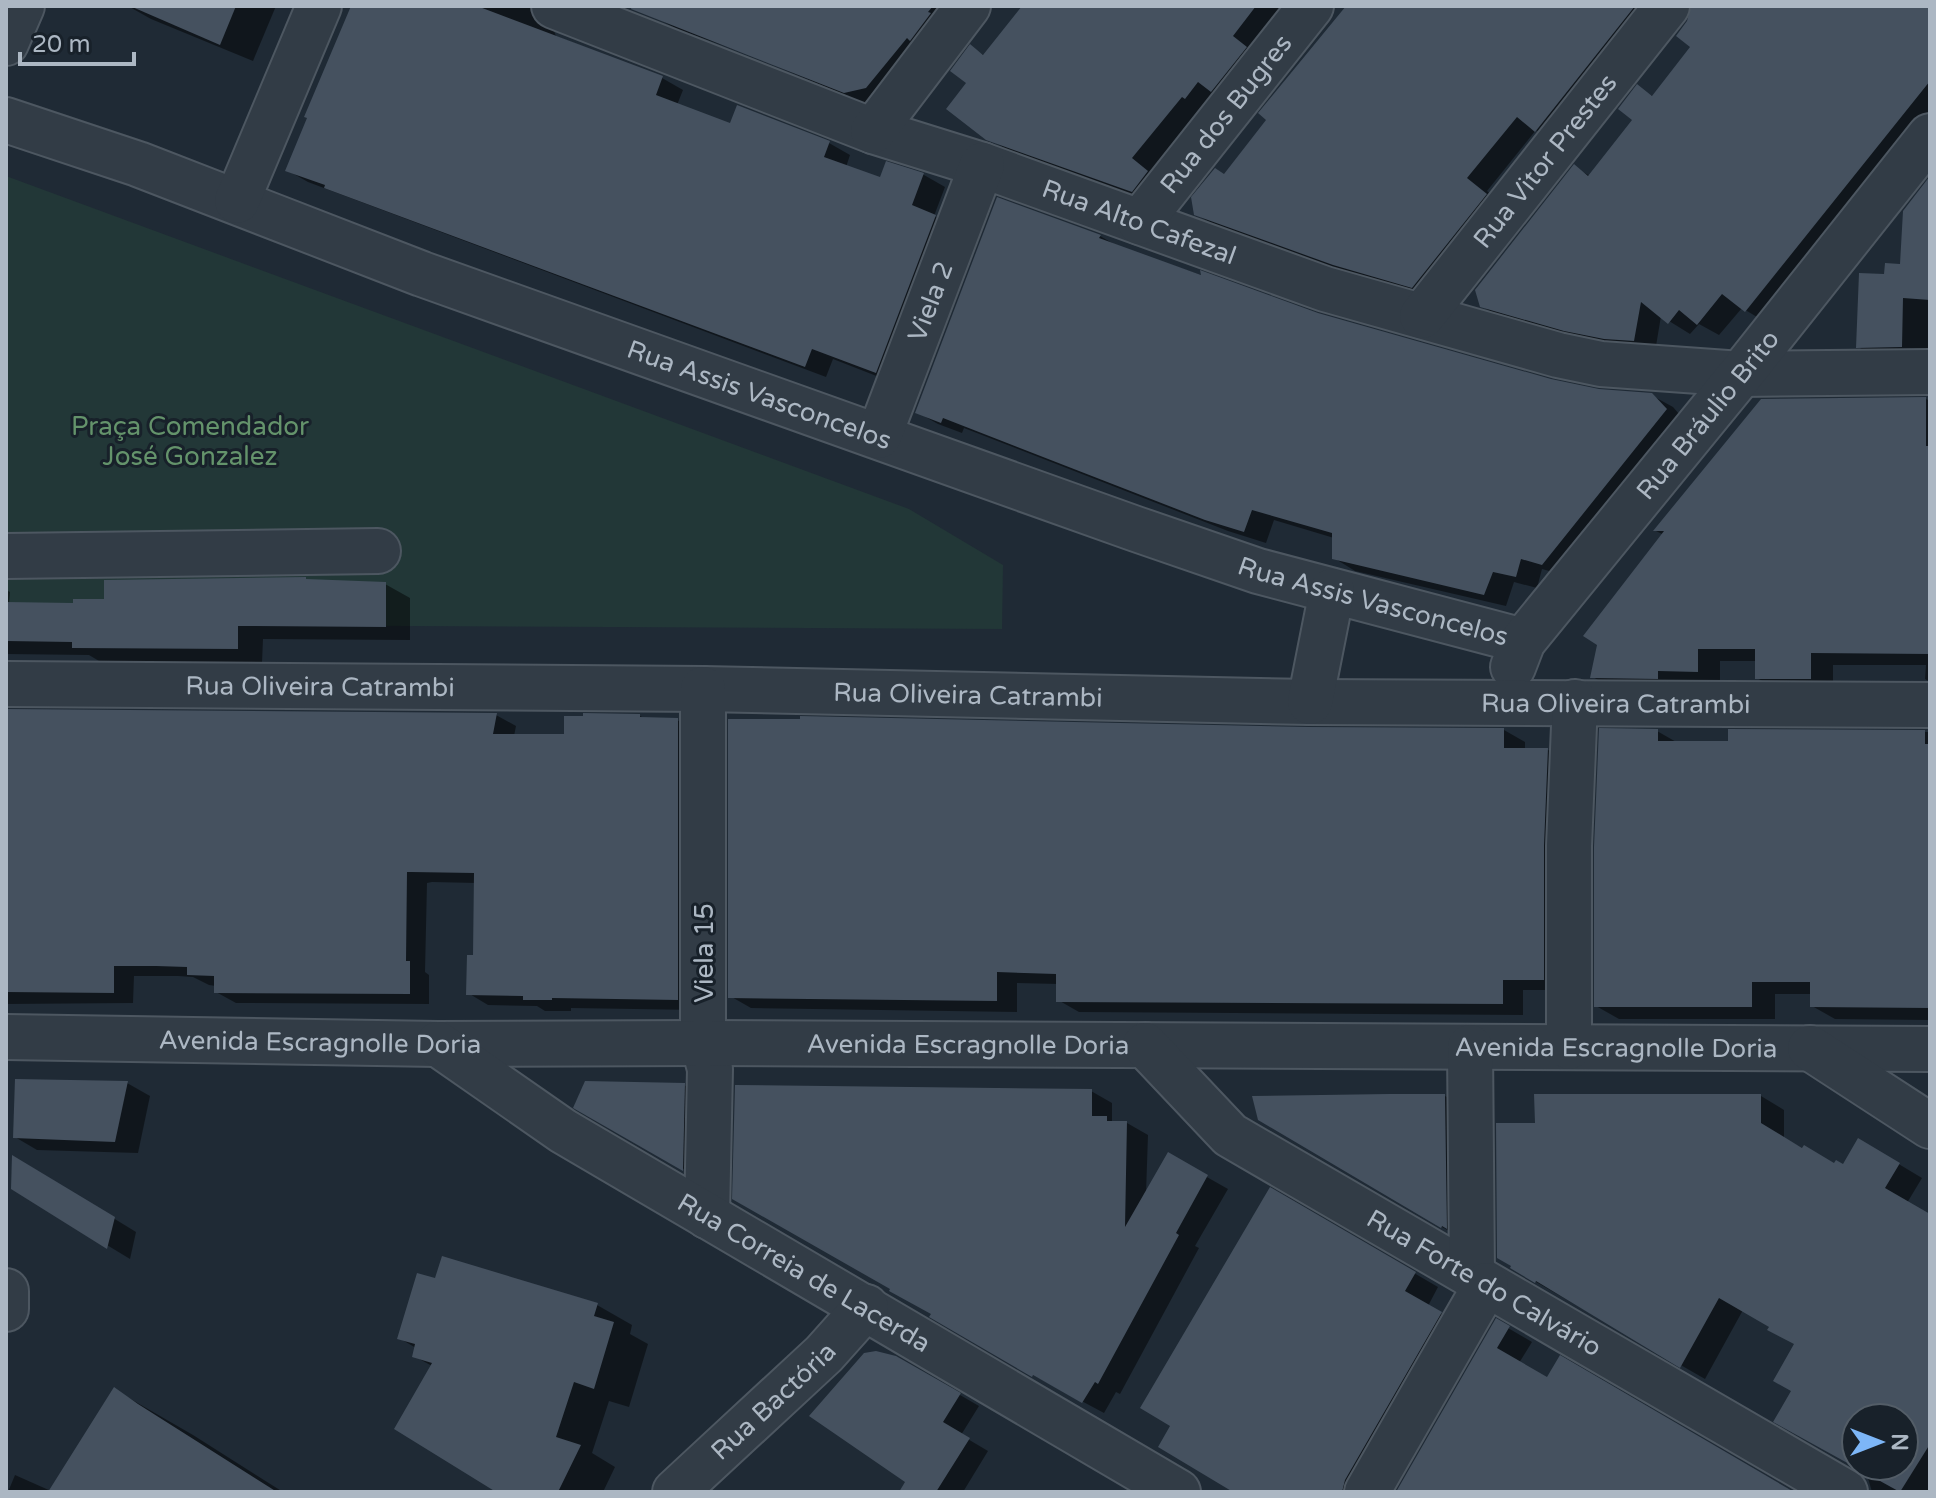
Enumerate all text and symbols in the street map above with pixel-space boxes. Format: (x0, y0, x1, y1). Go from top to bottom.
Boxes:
scale bar (20, 16, 134, 66)
street label: Rua dos Bugres (1154, 28, 1298, 200)
text: 20 m (32, 30, 90, 59)
street label: Rua Vitor Prestes (1467, 68, 1623, 254)
street label: Rua Alto Cafezal (1038, 173, 1240, 272)
street label: Viela 2 (901, 257, 960, 346)
street label: Rua Bráulio Brito (1630, 324, 1786, 506)
street label: Rua Assis Vasconcelos (623, 334, 896, 456)
park label: Praça Comendador José Gonzalez (71, 411, 309, 472)
street label: Rua Assis Vasconcelos (1234, 550, 1512, 652)
street label: Rua Oliveira Catrambi (185, 670, 455, 703)
street label: Rua Oliveira Catrambi (833, 677, 1103, 714)
street label: Rua Oliveira Catrambi (1481, 688, 1751, 720)
street label: Viela 15 (689, 903, 720, 1003)
street label: Avenida Escragnolle Doria (158, 1024, 481, 1060)
street label: Avenida Escragnolle Doria (806, 1029, 1129, 1061)
street label: Avenida Escragnolle Doria (1454, 1032, 1777, 1064)
street label: Rua Correia de Lacerda (672, 1187, 936, 1359)
street label: Rua Forte do Calvário (1361, 1203, 1607, 1363)
street label: Rua Bactória (705, 1336, 843, 1467)
north arrow (1840, 1402, 1920, 1482)
text: N (1886, 1433, 1912, 1451)

